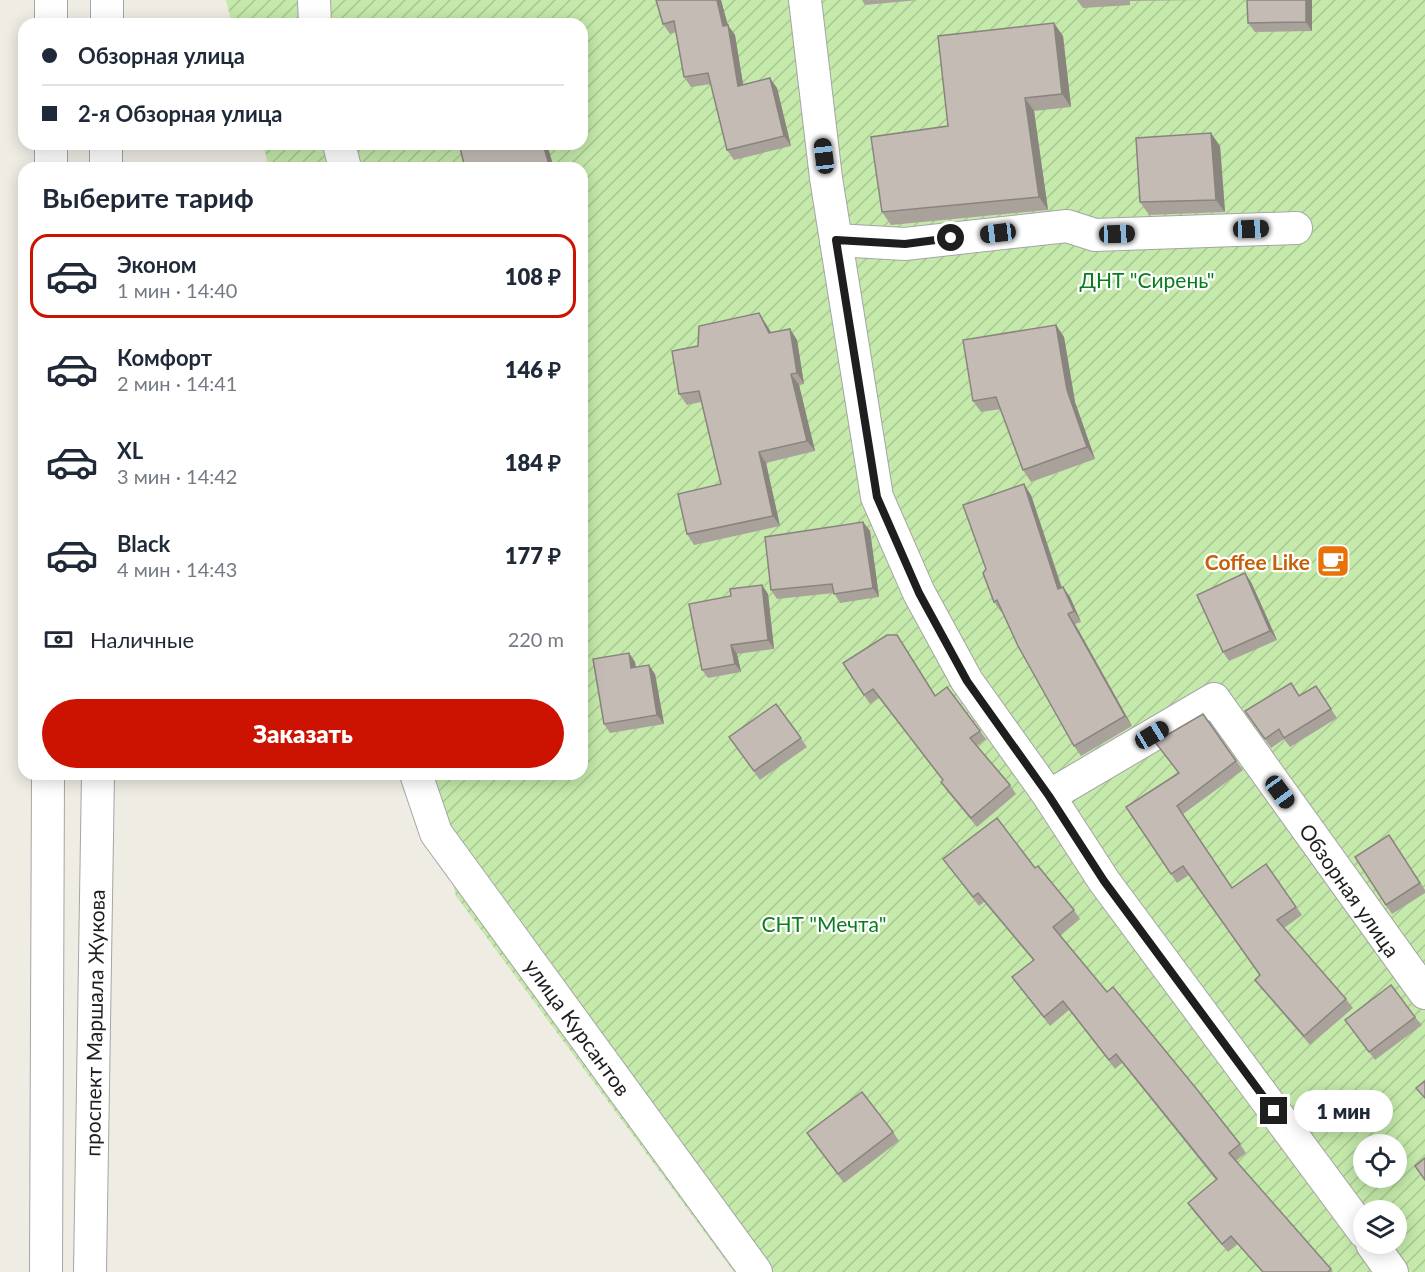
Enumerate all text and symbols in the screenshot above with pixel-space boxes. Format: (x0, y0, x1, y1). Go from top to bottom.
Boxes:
text: Обзорная улица (78, 42, 245, 69)
text: 2-я Обзорная улица (78, 100, 283, 127)
car (813, 137, 835, 175)
text: Выберите тариф (42, 181, 254, 214)
car (1233, 219, 1269, 239)
car (979, 222, 1017, 244)
route start (937, 224, 964, 251)
car (1099, 224, 1135, 244)
icon: car (45, 249, 99, 303)
text: Эконом (117, 251, 197, 278)
text: 108 ₽ (505, 263, 561, 290)
park label: ДНТ "Сирень" (1079, 267, 1215, 292)
text: 1 мин · 14:40 (117, 278, 237, 302)
icon: car (45, 342, 99, 396)
text: Комфорт (117, 344, 212, 371)
text: 146 ₽ (505, 356, 561, 383)
text: 2 мин · 14:41 (117, 371, 237, 395)
icon: car (45, 435, 99, 489)
text: XL (117, 437, 143, 464)
text: 184 ₽ (505, 449, 561, 476)
text: 3 мин · 14:42 (117, 464, 237, 488)
icon: car (45, 528, 99, 582)
text: Black (117, 530, 170, 557)
text: 177 ₽ (505, 542, 561, 569)
cafe icon: Coffee Like (1315, 543, 1351, 579)
place label: Coffee Like (1205, 549, 1310, 574)
text: 4 мин · 14:43 (117, 557, 237, 581)
icon: cash (42, 623, 75, 656)
text: Наличные (90, 626, 194, 653)
text: 220 m (508, 627, 564, 651)
button: Заказать (42, 699, 564, 768)
car (1132, 718, 1172, 752)
car (1262, 772, 1298, 812)
street label: Обзорная улица (1295, 818, 1405, 962)
street label: проспект Маршала Жукова (79, 889, 109, 1157)
park label: СНТ "Мечта" (761, 911, 887, 936)
street label: улица Курсантов (520, 954, 636, 1100)
callout: 1 мин (1295, 1090, 1394, 1132)
route end (1260, 1097, 1287, 1124)
text: 1 мин (1316, 1099, 1371, 1123)
map controls (1353, 1134, 1407, 1254)
button: locate (1353, 1134, 1407, 1188)
button: layers (1353, 1200, 1407, 1254)

